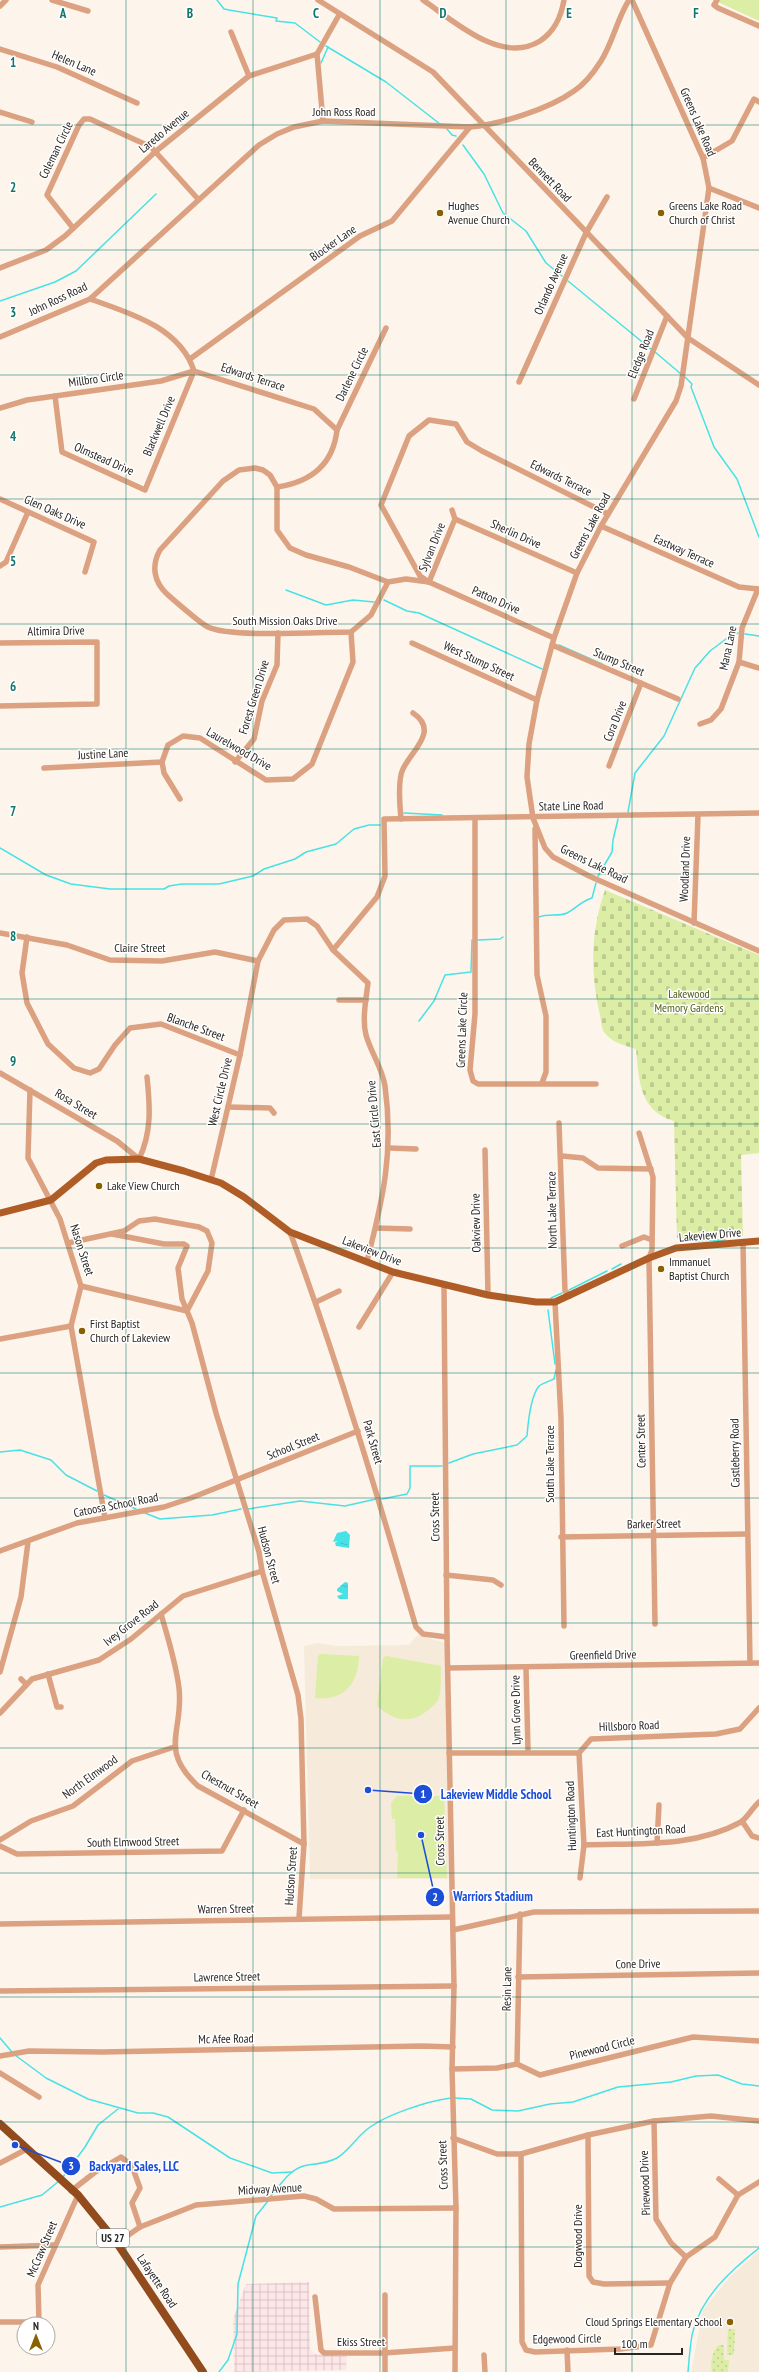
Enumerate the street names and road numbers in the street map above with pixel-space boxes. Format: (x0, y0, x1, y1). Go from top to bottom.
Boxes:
street label: Helen Lane (50, 46, 99, 79)
street label: Greens Lake Road (677, 85, 720, 158)
street label: John Ross Road (312, 104, 375, 119)
street label: Laredo Avenue (136, 105, 192, 156)
street label: Coleman Circle (35, 119, 76, 181)
street label: Bennett Road (526, 154, 575, 205)
street label: Blocker Lane (307, 221, 359, 264)
street label: Orlando Avenue (530, 251, 571, 317)
street label: John Ross Road (25, 278, 89, 319)
street label: Eledge Road (624, 327, 657, 380)
street label: Darlene Circle (332, 344, 371, 403)
street label: Edwards Terrace (219, 359, 287, 394)
street label: Millbro Circle (67, 367, 124, 390)
street label: Blackwell Drive (139, 393, 178, 458)
street label: Olmstead Drive (72, 439, 136, 478)
street label: Edwards Terrace (528, 456, 594, 499)
street label: Greens Lake Road (566, 490, 613, 562)
street label: Glen Oaks Drive (22, 491, 88, 532)
street label: Sherlin Drive (489, 516, 544, 551)
street label: Sylvan Drive (415, 520, 448, 574)
street label: Eastway Terrace (651, 530, 717, 571)
street label: Patton Drive (470, 582, 523, 617)
street label: South Mission Oaks Drive (232, 613, 338, 628)
street label: Altimira Drive (27, 623, 85, 638)
street label: Mana Lane (716, 624, 740, 671)
street label: West Stump Street (441, 638, 518, 684)
street label: Stump Street (591, 644, 648, 679)
street label: Forest Green Drive (235, 658, 272, 736)
street label: Cora Drive (600, 698, 630, 743)
street label: Laurelwood Drive (204, 724, 275, 773)
street label: Justine Lane (76, 745, 129, 762)
street label: State Line Road (538, 797, 604, 814)
street label: Woodland Drive (676, 836, 693, 902)
street label: Greens Lake Road (558, 841, 630, 886)
street label: Claire Street (114, 940, 166, 955)
street label: Greens Lake Circle (453, 992, 470, 1068)
street label: Blanche Street (165, 1009, 228, 1044)
street label: West Circle Drive (204, 1056, 235, 1128)
street label: East Circle Drive (363, 1080, 384, 1148)
street label: Rosa Street (52, 1085, 101, 1122)
street label: North Lake Terrace (543, 1171, 560, 1249)
street label: Oakview Drive (467, 1193, 484, 1253)
street label: Nason Street (67, 1222, 98, 1278)
street label: Lakeview Drive (678, 1224, 742, 1245)
street label: Lakeview Drive (340, 1232, 404, 1269)
street label: Center Street (633, 1413, 648, 1468)
street label: Park Street (360, 1418, 387, 1466)
street label: Castleberry Road (726, 1418, 743, 1488)
street label: South Lake Terrace (542, 1425, 557, 1503)
street label: School Street (264, 1428, 322, 1463)
street label: Catoosa School Road (72, 1489, 160, 1520)
street label: Cross Street (427, 1492, 442, 1542)
street label: Barker Street (627, 1516, 682, 1531)
street label: Hudson Street (255, 1525, 285, 1586)
street label: Ivey Grove Road (100, 1596, 161, 1649)
street label: Greenfield Drive (569, 1646, 637, 1663)
street label: Lynn Grove Drive (507, 1675, 524, 1745)
street label: Hillsboro Road (598, 1717, 660, 1734)
street label: North Elmwood (59, 1752, 120, 1802)
street label: Chestnut Street (199, 1766, 262, 1811)
street label: Huntington Road (562, 1781, 579, 1851)
street label: Cross Street (432, 1816, 447, 1866)
street label: East Huntington Road (596, 1821, 686, 1840)
street label: South Elmwood Street (87, 1833, 180, 1850)
street label: Hudson Street (281, 1845, 300, 1906)
street label: Warren Street (198, 1900, 255, 1916)
street label: Cone Drive (615, 1956, 661, 1971)
street label: Resin Lane (499, 1967, 514, 2011)
street label: Lawrence Street (194, 1968, 261, 1985)
street label: Mc Afee Road (198, 2031, 254, 2046)
street label: Pinewood Circle (568, 2032, 636, 2063)
street label: Cross Street (434, 2139, 451, 2190)
street label: Pinewood Drive (636, 2150, 653, 2216)
street label: Midway Avenue (238, 2179, 302, 2198)
street label: Dogwood Drive (570, 2204, 585, 2268)
street label: McCraw Street (23, 2218, 60, 2279)
road number: US 27 (97, 2229, 129, 2247)
street label: Lafayette Road (134, 2251, 181, 2310)
street label: Edgewood Circle (532, 2330, 602, 2347)
street label: Ekiss Street (337, 2334, 386, 2349)

